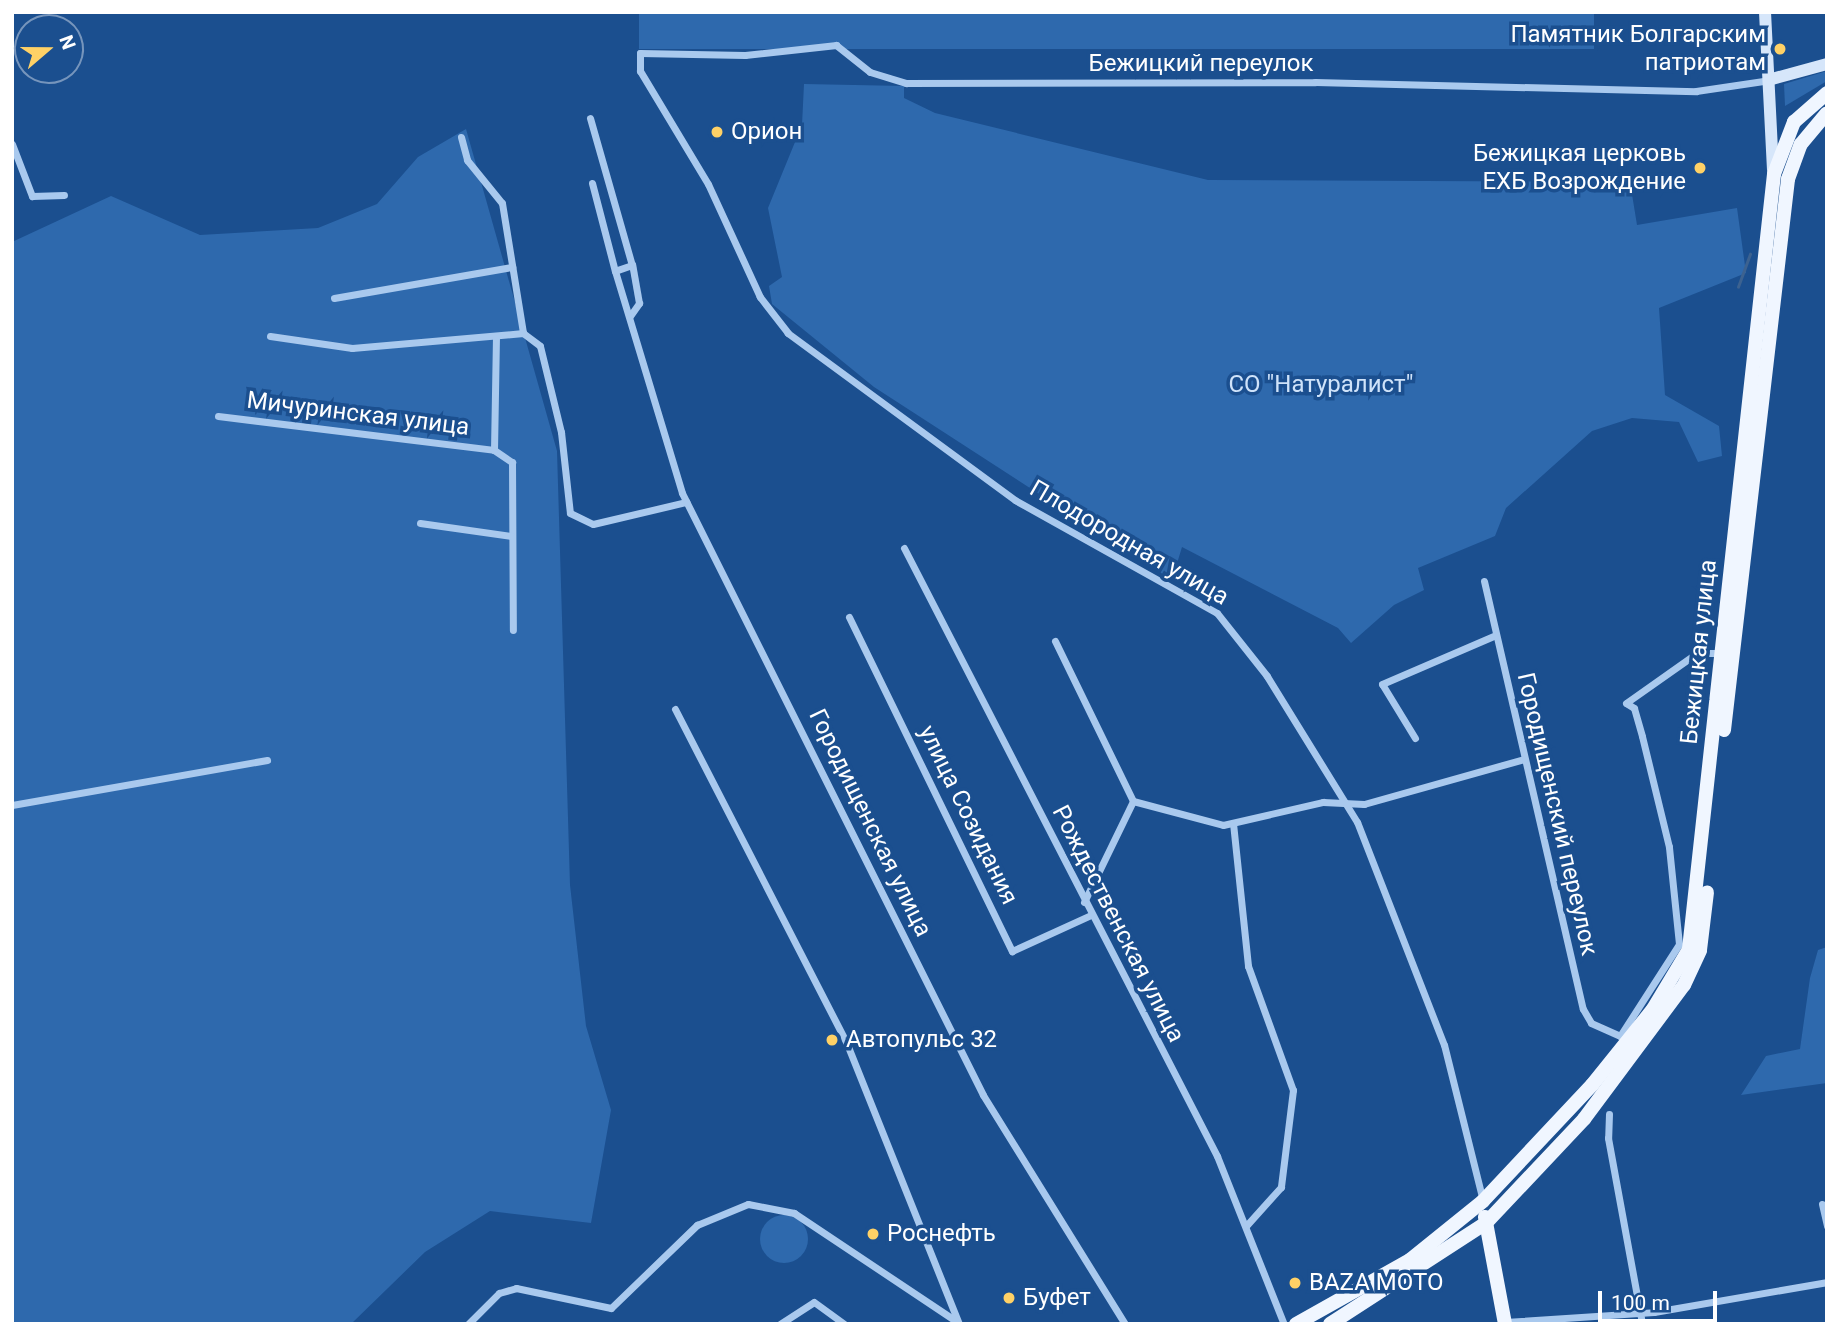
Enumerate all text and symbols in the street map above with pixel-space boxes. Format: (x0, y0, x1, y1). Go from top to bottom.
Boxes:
north arrow (14, 14, 84, 84)
place label: Памятник Болгарским патриотам (1510, 21, 1766, 77)
text: N (54, 32, 80, 53)
marker: Памятник Болгарским патриотам (1772, 41, 1788, 57)
street label: Бежицкий переулок (1089, 50, 1313, 78)
place label: Орион (731, 118, 802, 146)
marker: Орион (709, 124, 725, 140)
place label: Бежицкая церковь ЕХБ Возрождение (1473, 140, 1686, 196)
marker: Бежицкая церковь ЕХБ Возрождение (1692, 160, 1708, 176)
park label: СО "Натуралист" (1229, 371, 1413, 399)
street label: Мичуринская улица (245, 386, 471, 442)
street label: Плодородная улица (1024, 474, 1234, 612)
street label: Бежицкая улица (1675, 558, 1723, 746)
street label: Городищенский переулок (1510, 670, 1604, 958)
street label: Городищенская улица (802, 704, 938, 942)
street label: улица Созидания (912, 721, 1024, 909)
street label: Рождественская улица (1046, 801, 1190, 1047)
place label: Автопульс 32 (846, 1026, 997, 1054)
marker: Автопульс 32 (824, 1032, 840, 1048)
place label: Роснефть (887, 1220, 996, 1248)
marker: Роснефть (865, 1226, 881, 1242)
place label: BAZA MOTO (1309, 1269, 1443, 1297)
marker: BAZA MOTO (1287, 1275, 1303, 1291)
scale bar (1601, 1276, 1720, 1320)
place label: Буфет (1023, 1284, 1091, 1312)
marker: Буфет (1001, 1290, 1017, 1306)
text: 100 m (1611, 1291, 1670, 1315)

